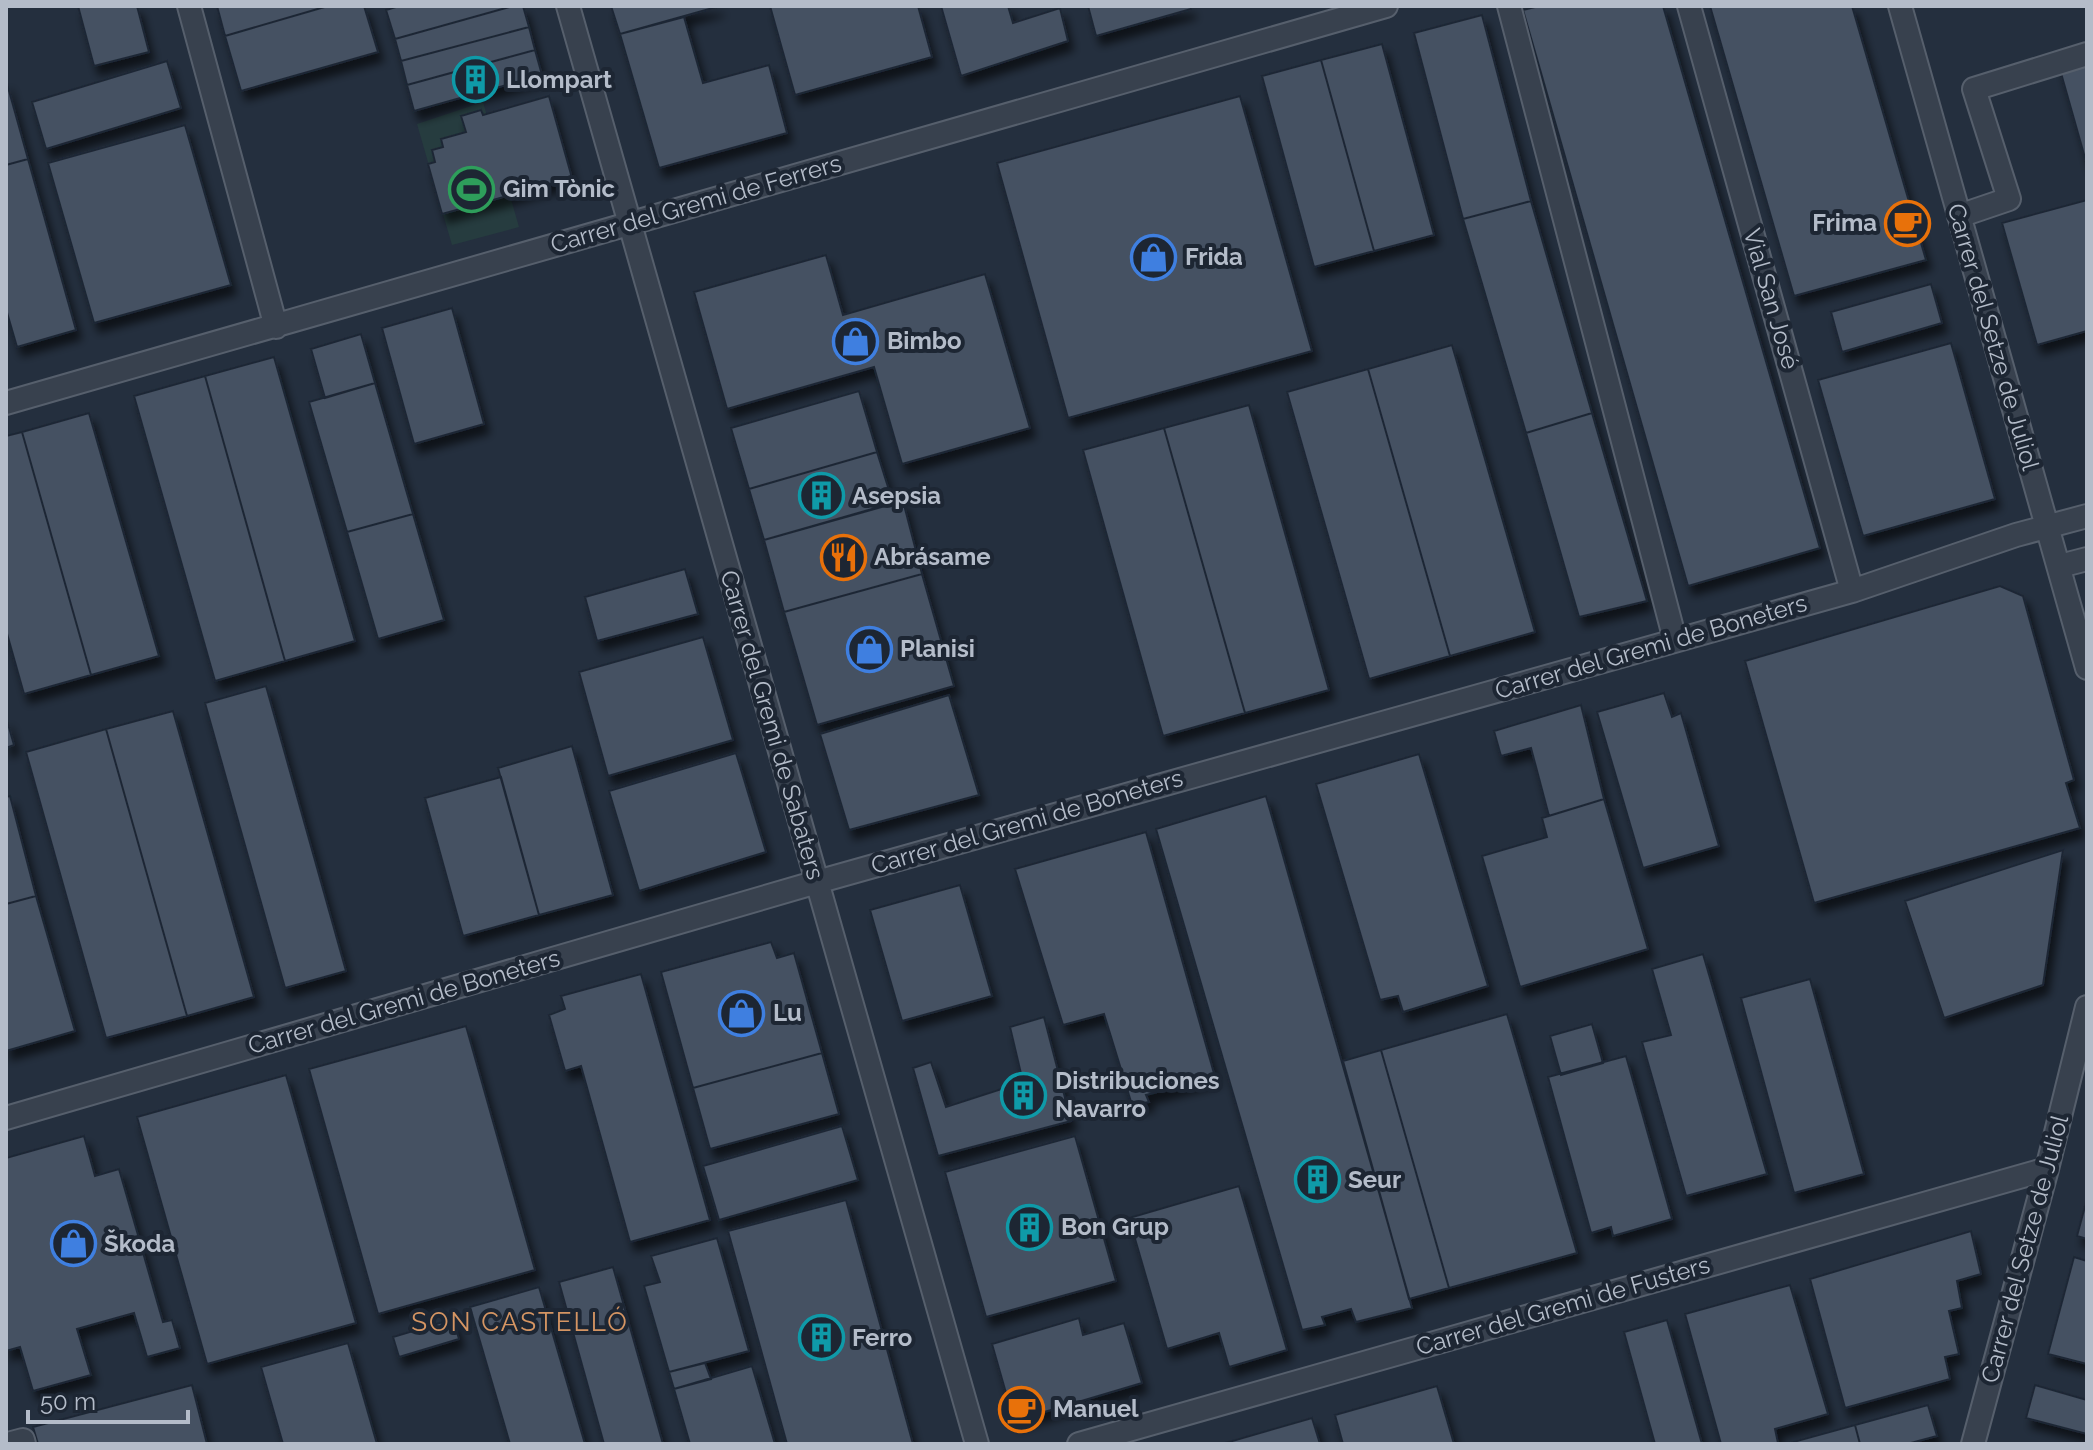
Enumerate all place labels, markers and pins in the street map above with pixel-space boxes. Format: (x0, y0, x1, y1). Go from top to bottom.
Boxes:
building icon: Llompart (451, 56, 499, 104)
place label: Llompart (506, 65, 612, 94)
sports icon: Gim Tònic (448, 165, 496, 213)
place label: Gim Tònic (503, 174, 616, 203)
cafe icon: Frima (1884, 199, 1932, 247)
place label: Frima (1812, 208, 1877, 237)
shop icon: Frida (1130, 233, 1178, 281)
place label: Frida (1185, 242, 1243, 271)
shop icon: Bimbo (832, 317, 880, 365)
place label: Bimbo (887, 326, 962, 355)
building icon: Asepsia (797, 472, 845, 520)
place label: Asepsia (852, 481, 941, 510)
restaurant icon: Abrásame (819, 533, 867, 581)
place label: Abrásame (874, 542, 991, 571)
shop icon: Planisi (845, 625, 893, 673)
place label: Planisi (900, 634, 975, 663)
shop icon: Lu (718, 989, 766, 1037)
place label: Lu (773, 998, 802, 1027)
place label: Distribuciones Navarro (1055, 1066, 1220, 1123)
building icon: Distribuciones Navarro (1000, 1071, 1048, 1119)
building icon: Seur (1293, 1156, 1341, 1204)
place label: Seur (1348, 1165, 1401, 1194)
building icon: Bon Grup (1006, 1203, 1054, 1251)
place label: Bon Grup (1061, 1212, 1169, 1241)
shop icon: Škoda (49, 1220, 97, 1268)
place label: Škoda (104, 1229, 175, 1258)
building icon: Ferro (797, 1314, 845, 1362)
place label: Ferro (852, 1323, 912, 1352)
cafe icon: Manuel (998, 1385, 1046, 1433)
place label: Manuel (1053, 1394, 1139, 1423)

